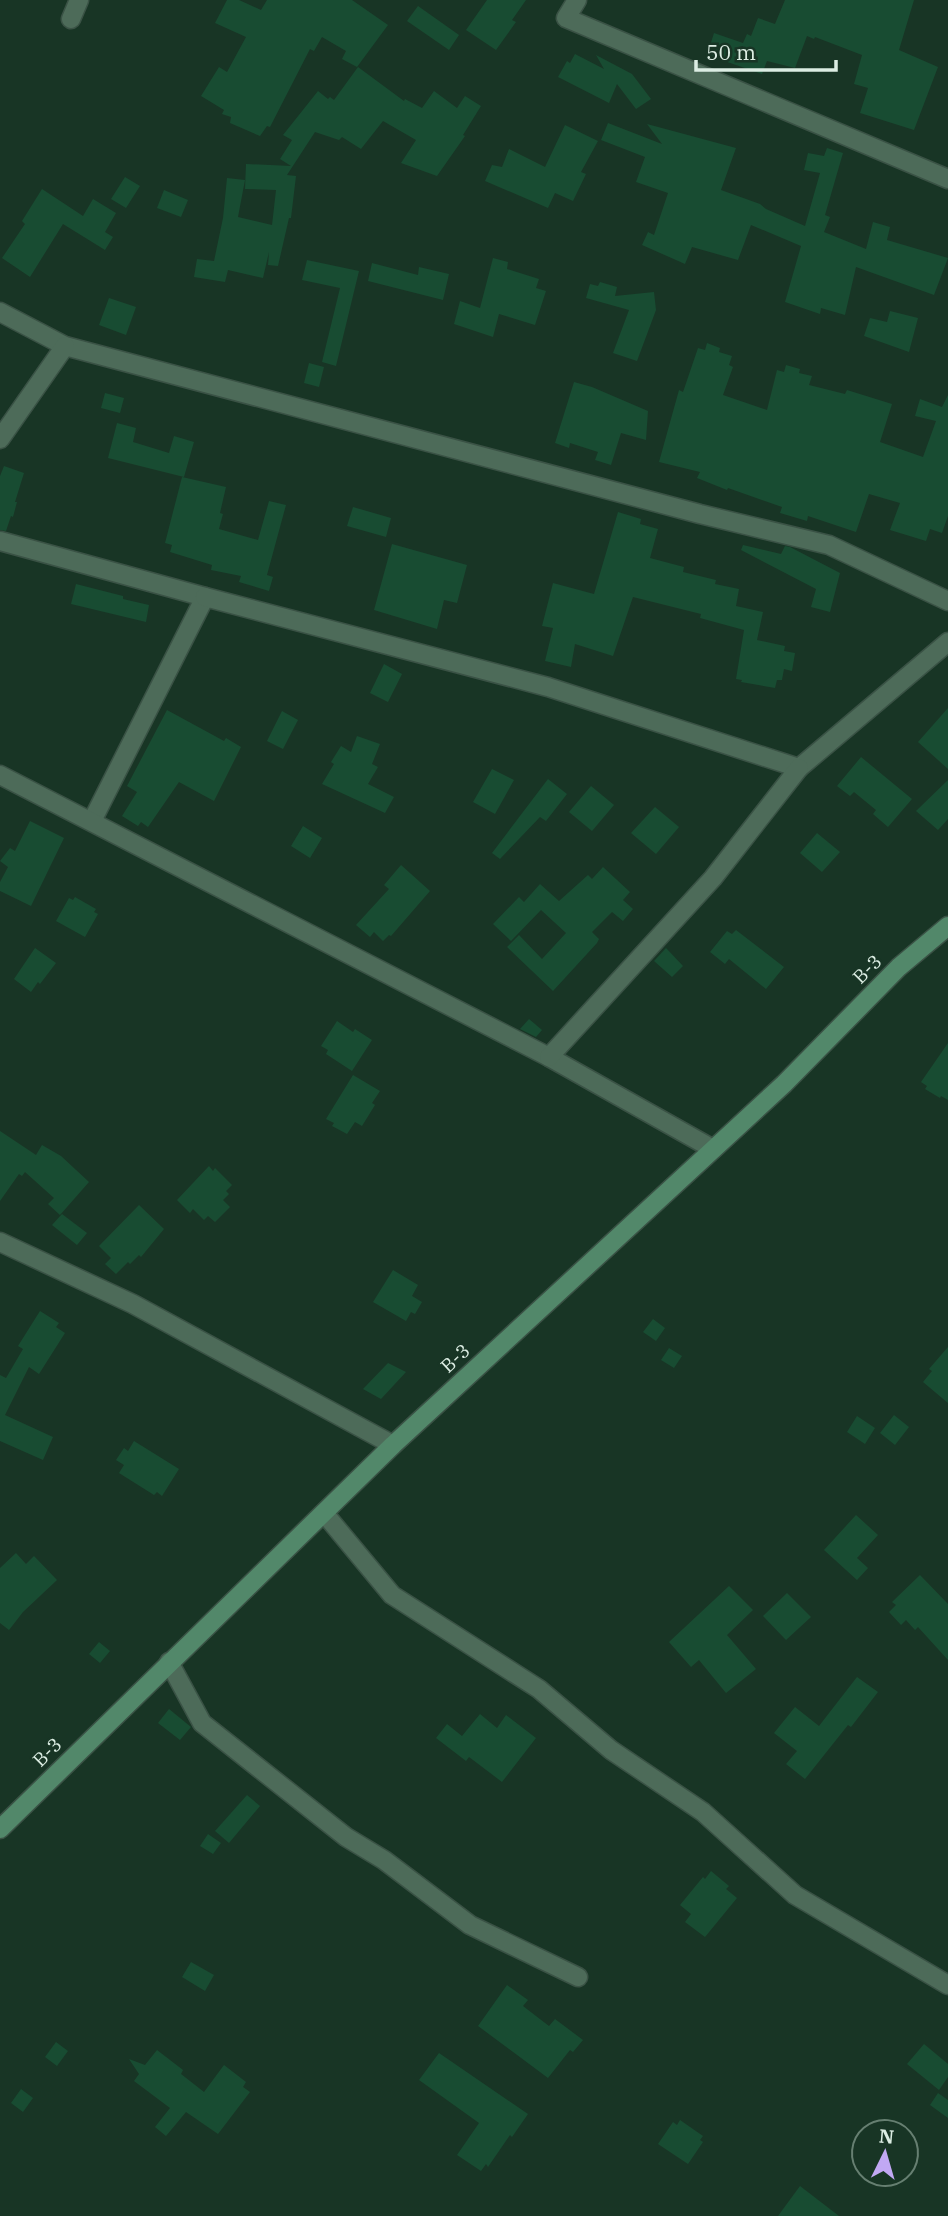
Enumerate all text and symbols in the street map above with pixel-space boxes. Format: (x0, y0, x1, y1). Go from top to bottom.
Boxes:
scale bar (696, 28, 836, 72)
text: 50 m (706, 38, 756, 66)
street label: B-3 (847, 949, 887, 989)
street label: B-3 (435, 1338, 475, 1378)
street label: B-3 (27, 1732, 67, 1772)
north arrow (850, 2118, 920, 2188)
text: N (878, 2123, 895, 2149)

